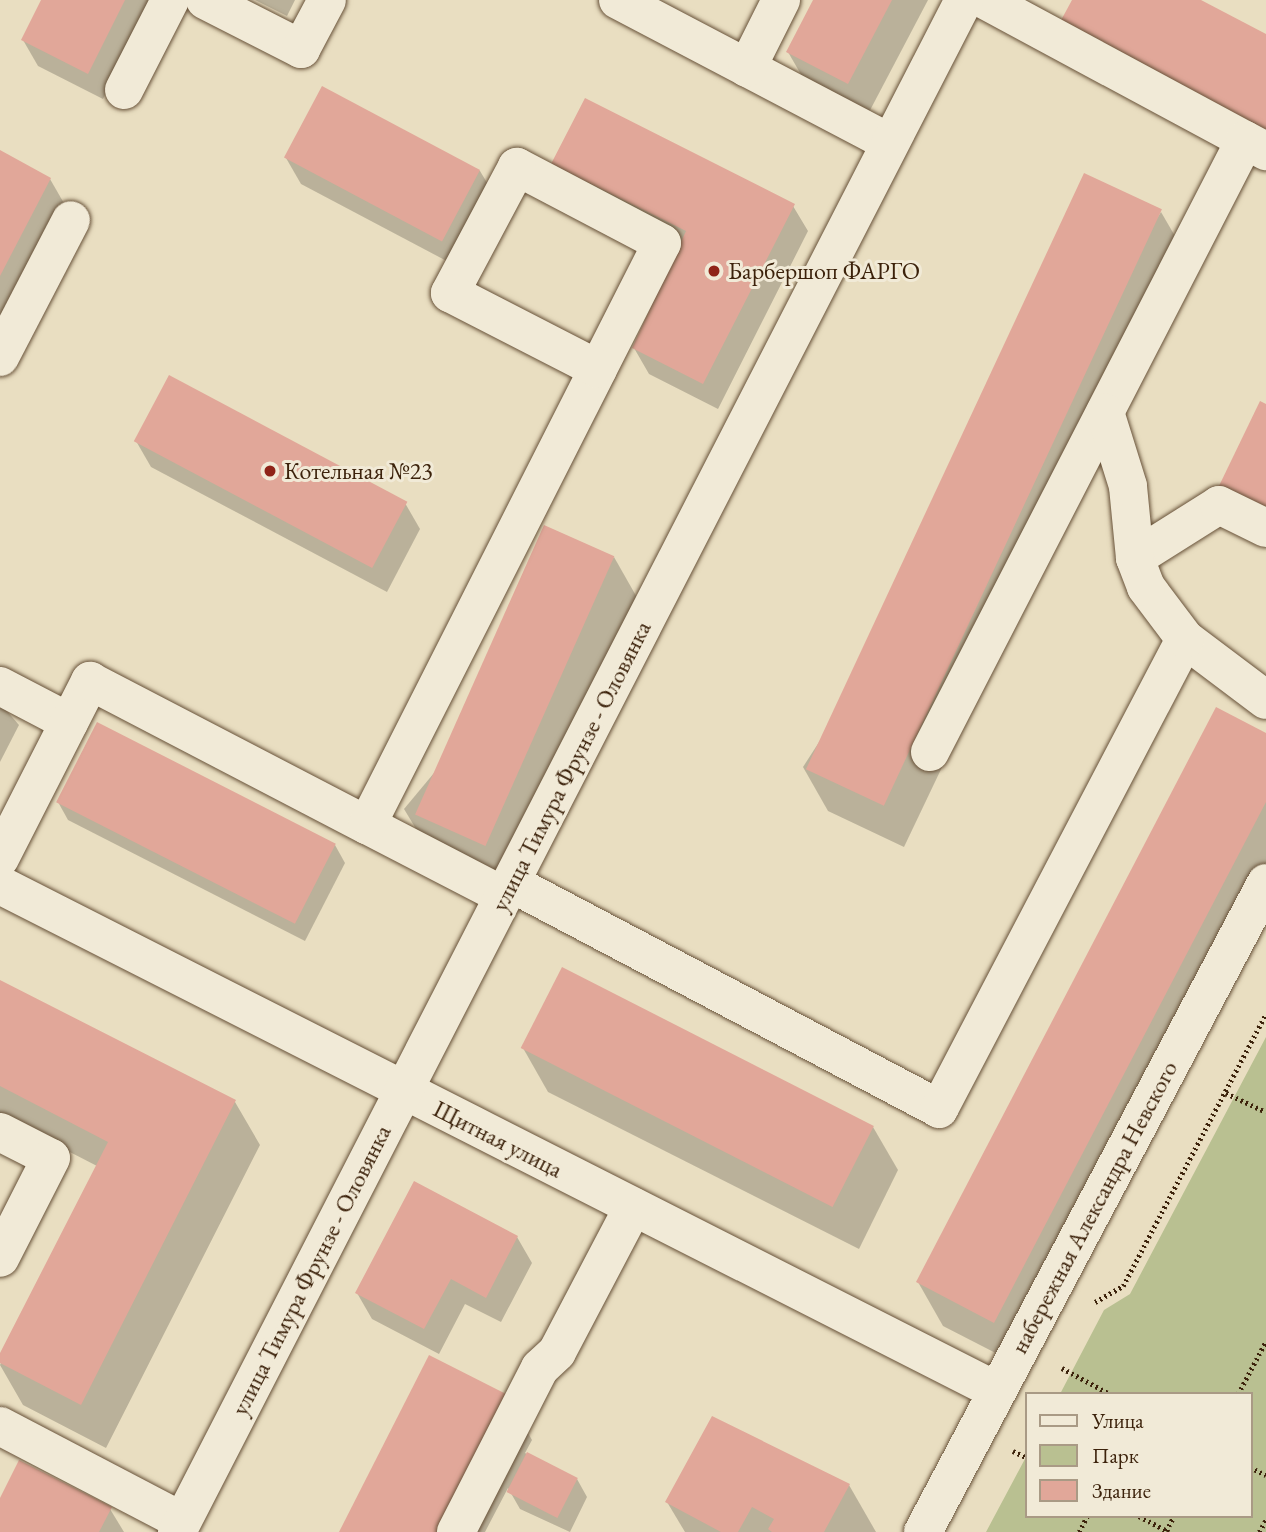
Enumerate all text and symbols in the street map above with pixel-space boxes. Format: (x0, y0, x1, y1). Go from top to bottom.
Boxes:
place label: Барбершоп ФАРГО (728, 257, 920, 285)
marker: Барбершоп ФАРГО (706, 263, 722, 279)
place label: Котельная №23 (284, 457, 433, 485)
marker: Котельная №23 (262, 463, 278, 479)
street label: улица Тимура Фрунзе - Оловянка (485, 616, 657, 916)
street label: набережная Александра Невского (1004, 1056, 1184, 1358)
street label: Щитная улица (429, 1094, 567, 1184)
street label: улица Тимура Фрунзе - Оловянка (225, 1120, 397, 1420)
legend (1024, 1392, 1252, 1518)
text: Улица (1092, 1407, 1144, 1434)
text: Парк (1092, 1442, 1139, 1469)
text: Здание (1092, 1477, 1151, 1504)

